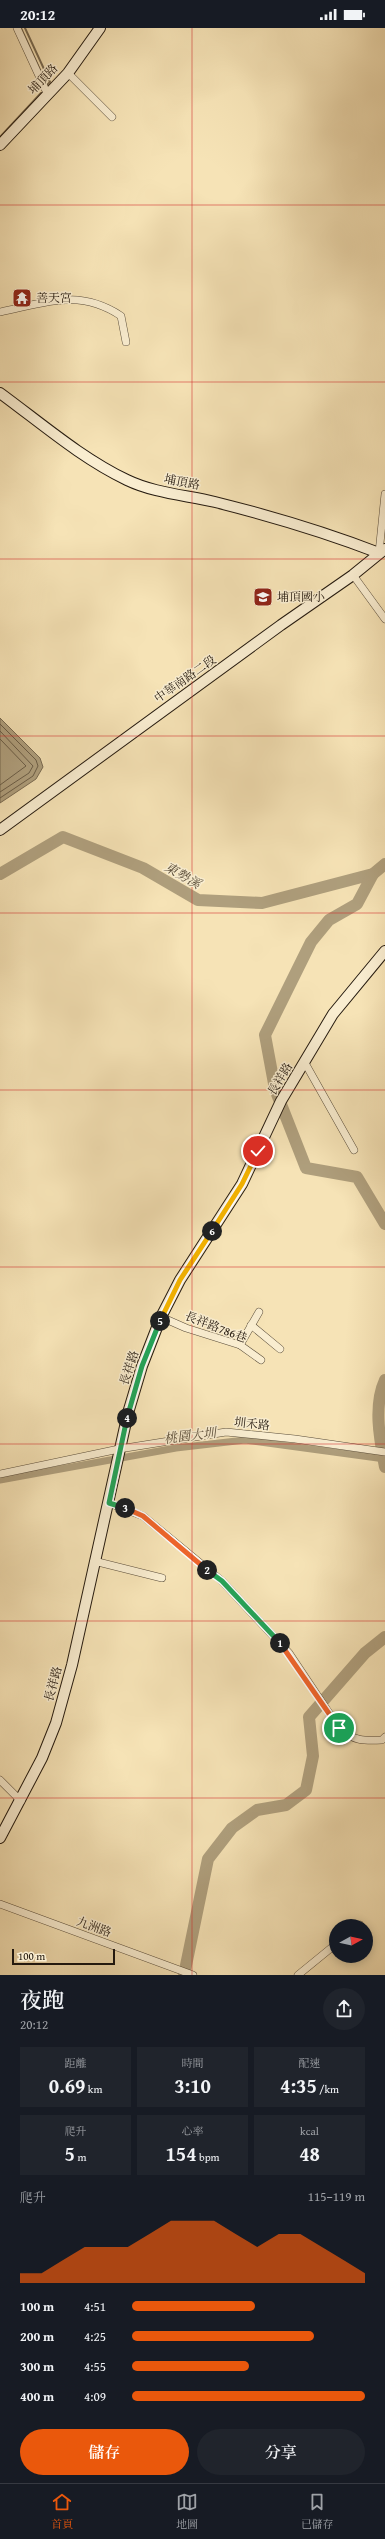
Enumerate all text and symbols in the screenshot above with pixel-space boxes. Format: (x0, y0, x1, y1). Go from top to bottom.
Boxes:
text: 20:12 (20, 4, 55, 25)
street label: 埔頂路 (24, 60, 61, 98)
temple icon: 善天宮 (11, 287, 33, 309)
place label: 善天宮 (36, 289, 72, 306)
street label: 埔頂路 (163, 470, 201, 493)
school or university icon: 埔頂國小 (252, 586, 274, 608)
place label: 埔頂國小 (277, 588, 325, 605)
street label: 中華南路二段 (150, 651, 219, 706)
water label: 東勢溪 (161, 857, 206, 894)
street label: 長祥路 (263, 1059, 296, 1099)
pin (241, 1134, 275, 1168)
icon: check (247, 1140, 269, 1162)
pin: 6 (202, 1221, 222, 1241)
text: 6 (209, 1223, 215, 1239)
street label: 長祥路786巷 (183, 1307, 250, 1346)
pin: 5 (150, 1311, 170, 1331)
text: 5 (157, 1313, 163, 1329)
street label: 長祥路 (115, 1348, 142, 1388)
pin: 4 (117, 1408, 137, 1428)
text: 4 (124, 1410, 130, 1426)
street label: 圳禾路 (233, 1413, 271, 1434)
water label: 桃園大圳 (163, 1423, 219, 1448)
pin: 3 (115, 1498, 135, 1518)
text: 3 (122, 1500, 128, 1516)
pin: 2 (197, 1560, 217, 1580)
text: 2 (204, 1562, 210, 1578)
pin: 1 (270, 1633, 290, 1653)
text: 1 (277, 1635, 283, 1651)
street label: 長祥路 (40, 1664, 65, 1703)
pin (322, 1711, 356, 1745)
icon: arrive (328, 1717, 350, 1739)
street label: 九洲路 (74, 1912, 114, 1941)
north arrow (329, 1919, 373, 1963)
map controls (329, 1919, 373, 1963)
scale bar (12, 1947, 115, 1966)
text: 100 m (18, 1948, 45, 1964)
text: 夜跑 (20, 1984, 64, 2016)
button: share (323, 1988, 365, 2030)
text: 20:12 (20, 2015, 48, 2034)
text: 距離 (65, 2055, 87, 2071)
text: 時間 (182, 2055, 204, 2071)
text: 配速 (299, 2055, 321, 2071)
text: 0.69 (49, 2071, 85, 2100)
text: 3:10 (174, 2071, 211, 2100)
text: 4:35 (280, 2071, 317, 2100)
text: km (85, 2081, 102, 2097)
text: /km (317, 2081, 339, 2097)
text: 爬升 (65, 2123, 87, 2139)
text: 心率 (182, 2123, 204, 2139)
text: kcal (300, 2123, 319, 2139)
text: 5 (65, 2139, 75, 2168)
text: 154 (165, 2139, 197, 2168)
text: 48 (299, 2139, 320, 2168)
text: m (75, 2149, 86, 2165)
text: bpm (197, 2149, 220, 2165)
text: 115–119 m (308, 2187, 365, 2206)
text: 爬升 (20, 2188, 46, 2207)
text: 100 m (20, 2297, 54, 2316)
text: 4:51 (84, 2297, 106, 2316)
text: 200 m (20, 2327, 54, 2346)
text: 4:25 (84, 2327, 106, 2346)
text: 300 m (20, 2357, 54, 2376)
text: 4:55 (84, 2357, 106, 2376)
text: 400 m (20, 2387, 54, 2406)
text: 4:09 (84, 2387, 106, 2406)
button: 儲存 (20, 2429, 189, 2475)
button: 分享 (197, 2429, 365, 2475)
tab: 首頁 (51, 2491, 73, 2532)
tab: 地圖 (176, 2491, 198, 2532)
tab: 已儲存 (301, 2491, 334, 2532)

